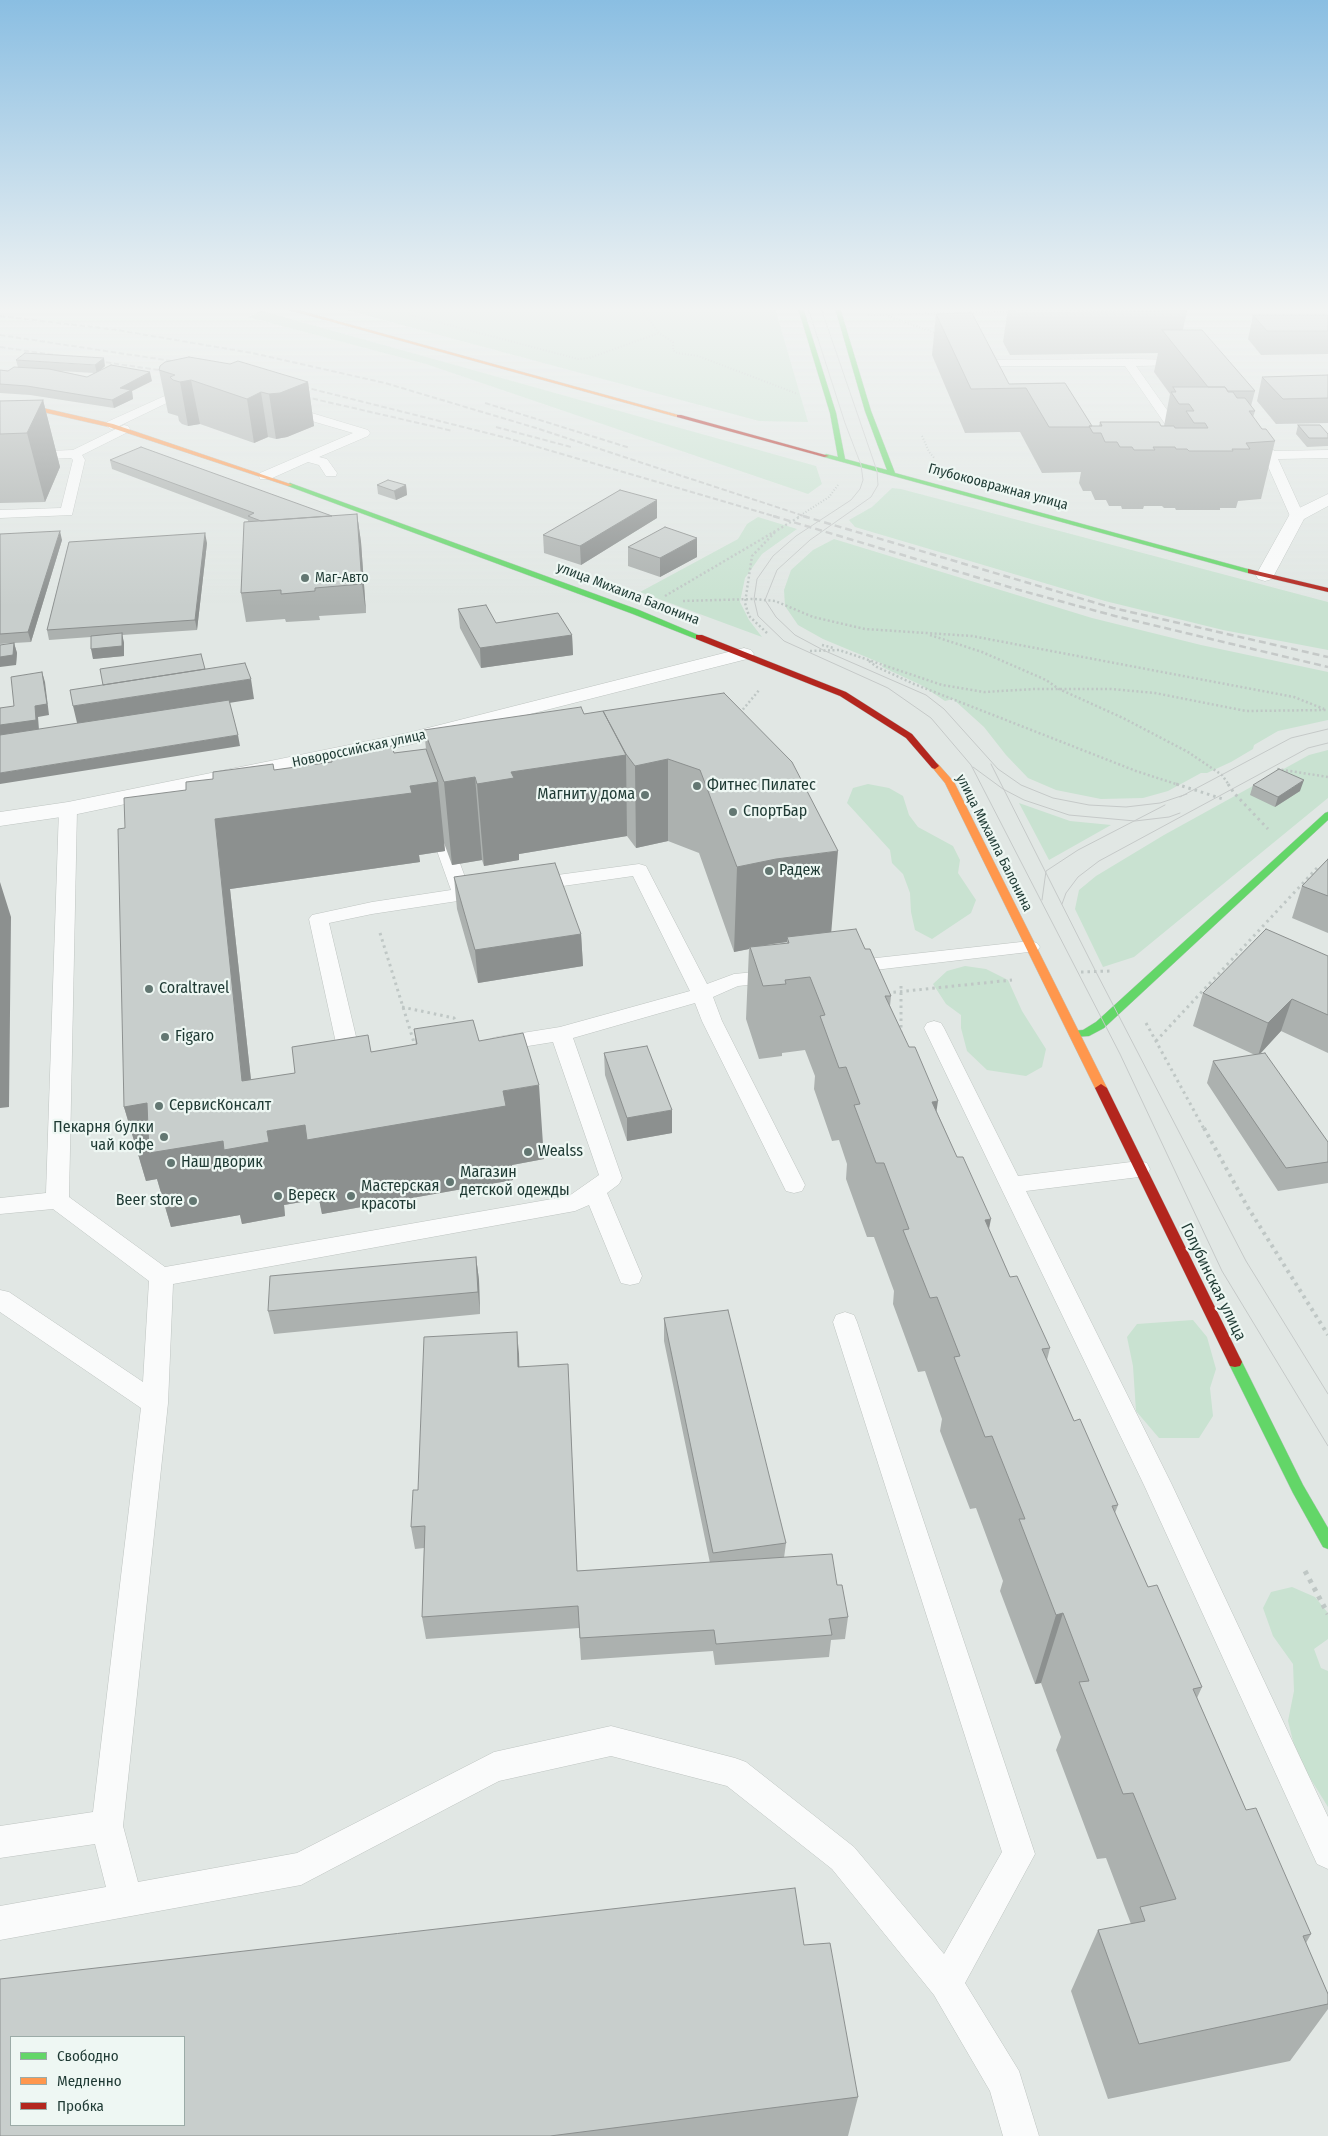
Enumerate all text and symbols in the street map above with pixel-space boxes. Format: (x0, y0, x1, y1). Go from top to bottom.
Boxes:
street label: Глубокоовражная улица (926, 460, 1070, 514)
street label: улица Михаила Балонина (554, 559, 702, 629)
place label: Маг-Авто (315, 570, 369, 586)
marker: Маг-Авто (299, 572, 311, 584)
street label: Новороссийская улица (291, 727, 427, 771)
street label: улица Михаила Балонина (952, 772, 1036, 914)
place label: Фитнес Пилатес (707, 776, 816, 796)
marker: Фитнес Пилатес (691, 780, 703, 792)
place label: Магнит у дома (537, 785, 635, 805)
marker: Магнит у дома (639, 789, 651, 801)
place label: СпортБар (743, 802, 807, 822)
marker: СпортБар (727, 806, 739, 818)
place label: Радеж (779, 861, 820, 881)
marker: Радеж (763, 865, 775, 877)
place label: Coraltravel (159, 979, 229, 999)
marker: Coraltravel (143, 983, 155, 995)
place label: Figaro (175, 1027, 214, 1047)
marker: Figaro (159, 1031, 171, 1043)
place label: СервисКонсалт (169, 1096, 271, 1116)
marker: СервисКонсалт (153, 1100, 165, 1112)
place label: Пекарня булки чай кофе (53, 1118, 154, 1156)
marker: Пекарня булки чай кофе (158, 1131, 170, 1143)
place label: Wealss (538, 1142, 583, 1162)
marker: Wealss (522, 1146, 534, 1158)
place label: Наш дворик (181, 1153, 263, 1173)
marker: Наш дворик (165, 1157, 177, 1169)
place label: Магазин детской одежды (460, 1163, 570, 1201)
marker: Магазин детской одежды (444, 1176, 456, 1188)
place label: Мастерская красоты (361, 1177, 439, 1215)
place label: Вереск (288, 1186, 335, 1206)
marker: Вереск (272, 1190, 284, 1202)
marker: Мастерская красоты (345, 1190, 357, 1202)
place label: Beer store (116, 1191, 183, 1211)
marker: Beer store (187, 1195, 199, 1207)
street label: Голубинская улица (1176, 1220, 1250, 1344)
legend (10, 2036, 185, 2126)
text: Свободно (57, 2047, 119, 2065)
text: Медленно (57, 2072, 122, 2090)
text: Пробка (57, 2097, 104, 2115)

